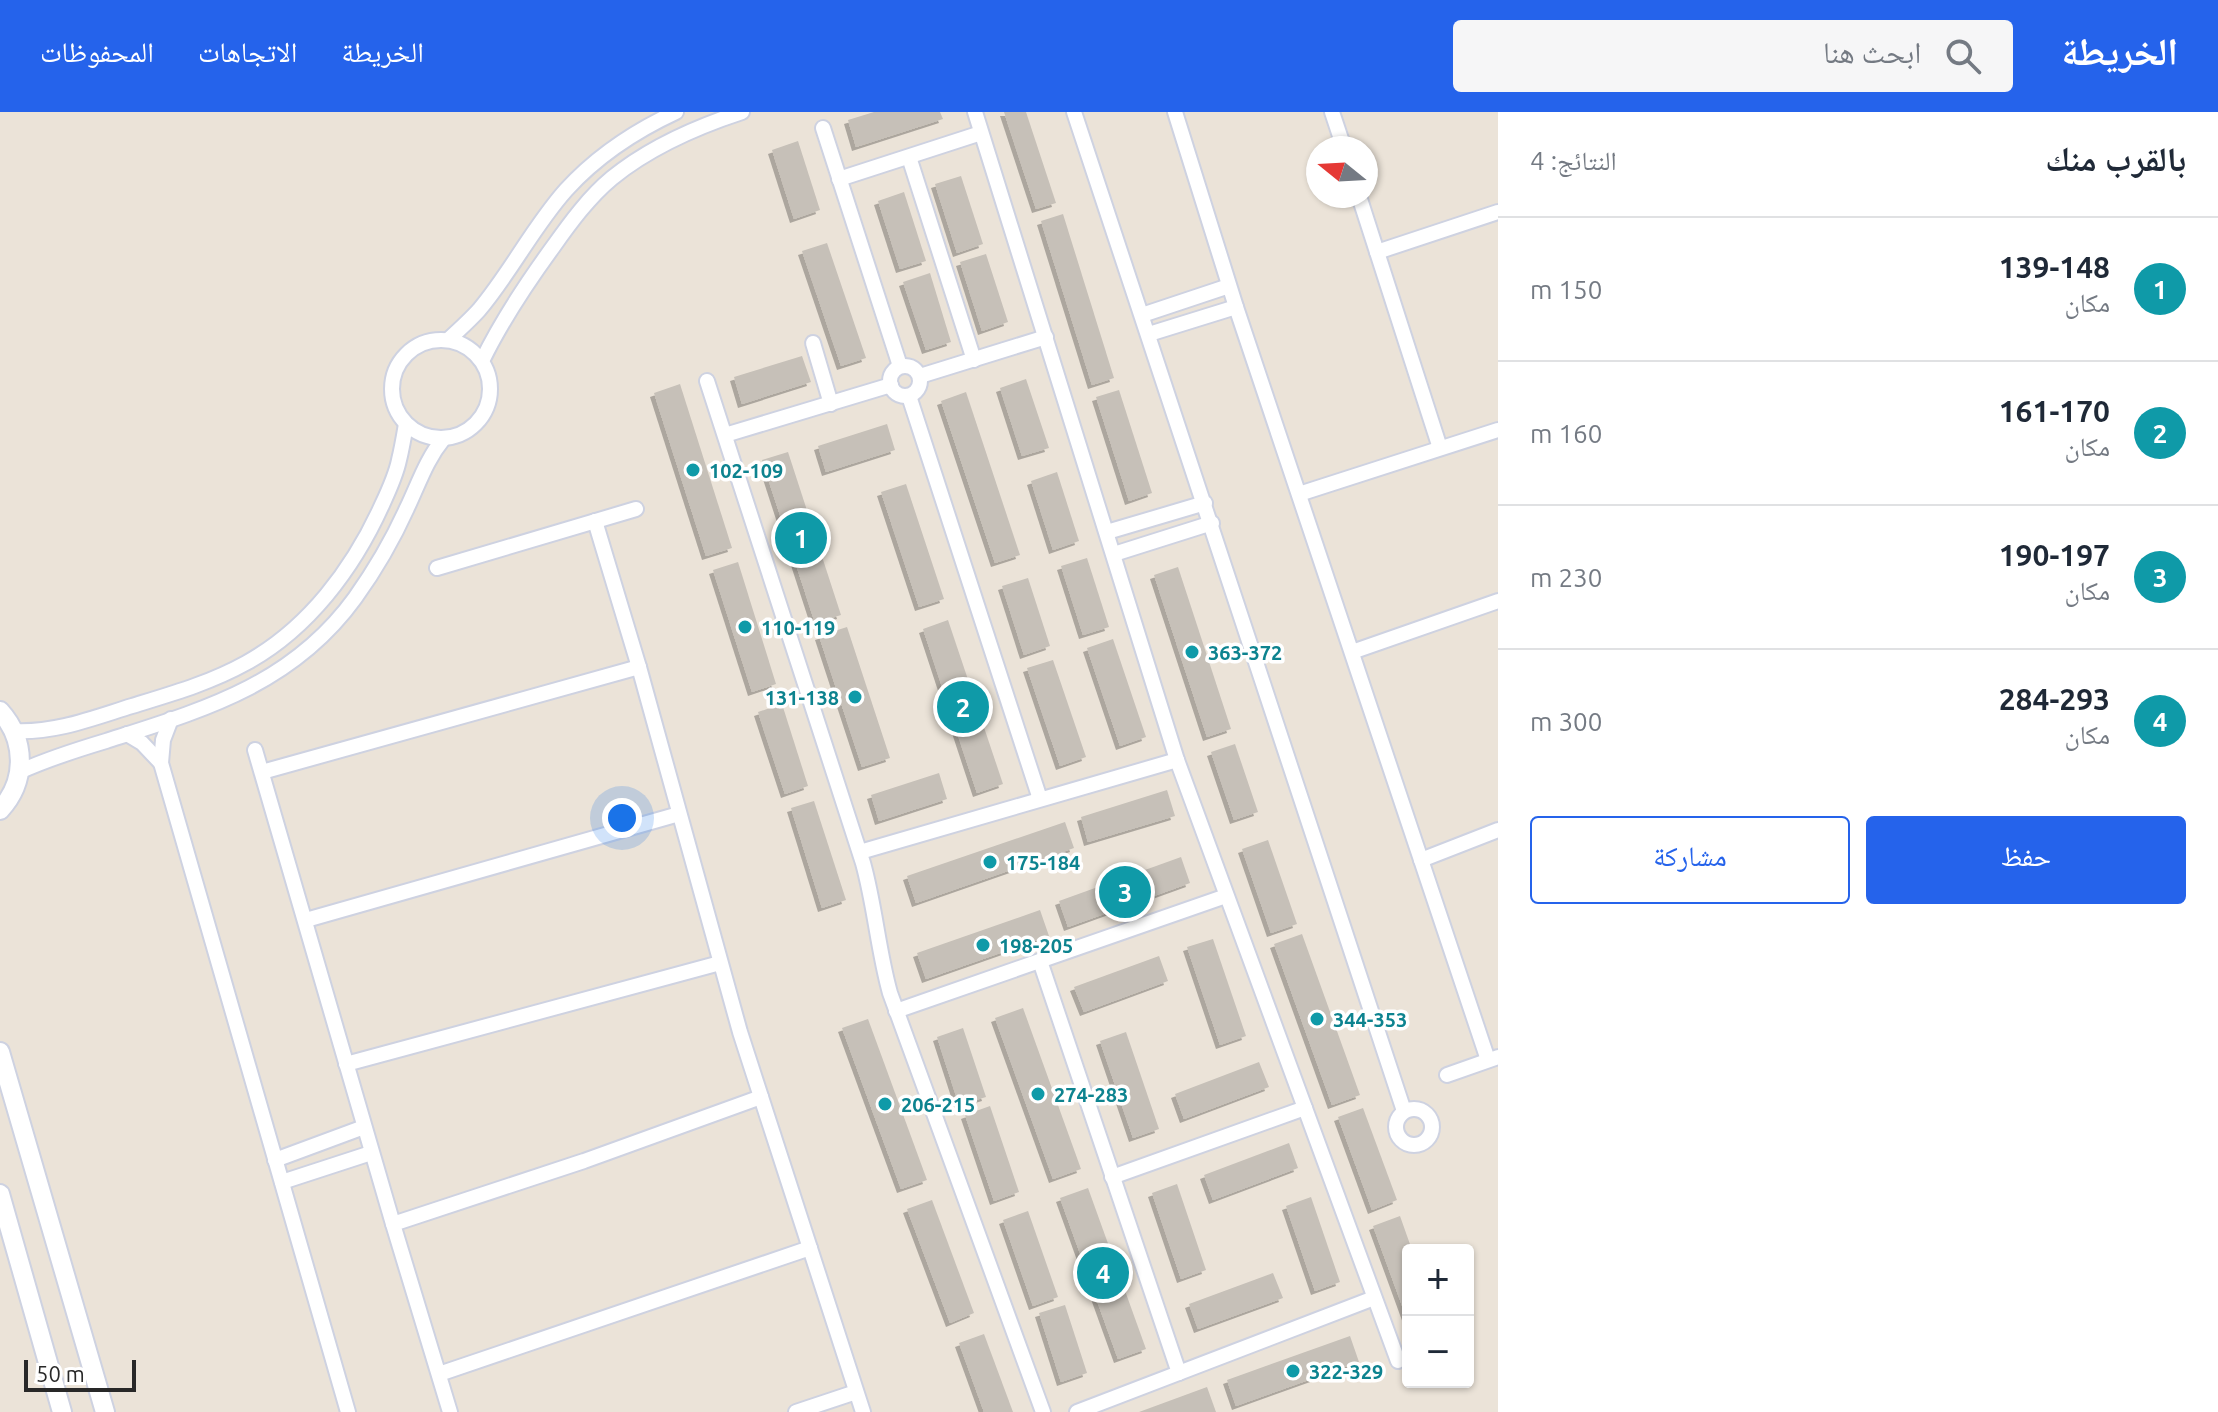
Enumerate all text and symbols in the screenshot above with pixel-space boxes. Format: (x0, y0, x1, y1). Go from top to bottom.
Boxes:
search box (1453, 20, 2013, 92)
text: الخريطة (2061, 30, 2178, 72)
icon: search (1941, 34, 1985, 78)
text: ابحث هنا (1823, 35, 1921, 69)
text: المحفوظات (40, 36, 154, 67)
text: الاتجاهات (198, 36, 297, 67)
text: الخريطة (341, 36, 424, 67)
north arrow (1306, 136, 1378, 208)
text: بالقرب منك (2045, 139, 2186, 177)
text: النتائج: 4 (1530, 146, 1617, 175)
text: 139-148 (1999, 250, 2110, 284)
text: 150 m (1530, 275, 1602, 304)
text: 1 (2153, 275, 2167, 304)
text: مكان (2064, 288, 2110, 317)
text: 161-170 (1999, 394, 2110, 428)
text: 160 m (1530, 419, 1602, 448)
text: 2 (2153, 419, 2167, 448)
text: مكان (2064, 432, 2110, 461)
place label: 102-109 (709, 459, 783, 482)
marker: 102-109 (684, 461, 702, 479)
pin: 1 (775, 508, 827, 568)
text: 190-197 (1999, 538, 2110, 572)
text: 230 m (1530, 563, 1602, 592)
text: 3 (2153, 563, 2167, 592)
text: مكان (2064, 576, 2110, 605)
place label: 110-119 (761, 616, 835, 639)
marker: 110-119 (736, 618, 754, 636)
place label: 363-372 (1208, 641, 1282, 664)
marker: 363-372 (1183, 643, 1201, 661)
pin: 2 (937, 677, 989, 737)
text: 284-293 (1999, 682, 2110, 716)
place label: 131-138 (765, 686, 839, 709)
marker: 131-138 (846, 688, 864, 706)
text: 300 m (1530, 707, 1602, 736)
text: 4 (2153, 707, 2167, 736)
text: مكان (2064, 720, 2110, 749)
your location (602, 798, 642, 838)
button: مشاركة (1530, 816, 1850, 904)
button: حفظ (1866, 816, 2186, 904)
place label: 175-184 (1006, 851, 1080, 874)
marker: 175-184 (981, 853, 999, 871)
pin: 3 (1099, 862, 1151, 922)
place label: 198-205 (999, 934, 1073, 957)
marker: 198-205 (974, 936, 992, 954)
place label: 344-353 (1333, 1008, 1407, 1031)
marker: 344-353 (1308, 1010, 1326, 1028)
place label: 274-283 (1054, 1083, 1128, 1106)
marker: 274-283 (1029, 1085, 1047, 1103)
place label: 206-215 (901, 1093, 975, 1116)
marker: 206-215 (876, 1095, 894, 1113)
pin: 4 (1077, 1243, 1129, 1303)
map controls (1402, 1244, 1474, 1388)
button: + (1402, 1244, 1474, 1316)
button: − (1402, 1316, 1474, 1388)
scale bar (24, 1356, 136, 1392)
place label: 322-329 (1309, 1360, 1383, 1383)
text: 50 m (36, 1361, 85, 1386)
marker: 322-329 (1284, 1362, 1302, 1380)

